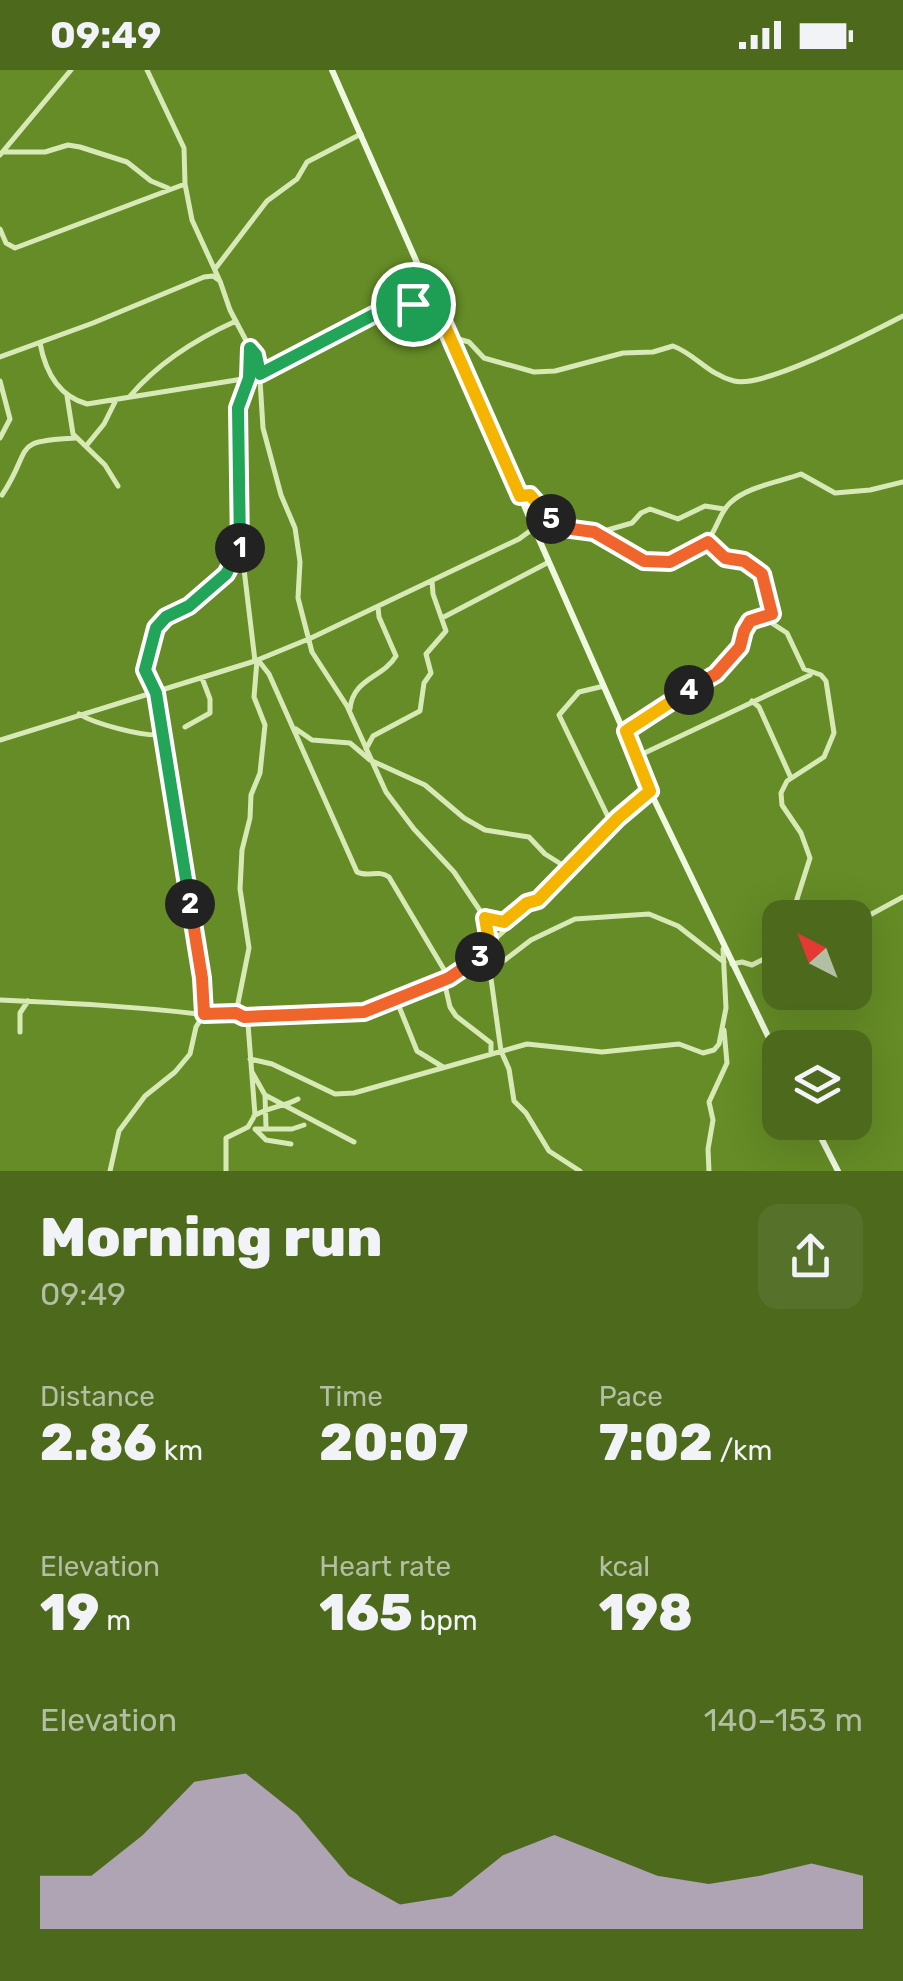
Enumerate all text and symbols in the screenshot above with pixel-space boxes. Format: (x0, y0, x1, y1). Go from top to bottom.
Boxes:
text: 09:49 (50, 12, 161, 58)
pin (371, 262, 456, 347)
icon: arrive (386, 277, 441, 332)
pin: 5 (526, 494, 576, 544)
text: 5 (542, 502, 560, 535)
pin: 1 (215, 523, 265, 573)
text: 1 (233, 531, 247, 564)
pin: 4 (664, 665, 714, 715)
text: 4 (679, 673, 699, 706)
pin: 2 (165, 879, 215, 929)
text: 2 (181, 887, 199, 920)
north arrow (762, 900, 872, 1010)
map controls (762, 900, 872, 1140)
pin: 3 (455, 932, 505, 982)
text: 3 (471, 940, 489, 973)
button: layers (762, 1030, 872, 1140)
button: share (758, 1204, 863, 1309)
text: Morning run (40, 1205, 382, 1270)
text: 09:49 (40, 1275, 126, 1313)
text: Distance (40, 1380, 155, 1413)
text: Time (319, 1380, 383, 1413)
text: Pace (599, 1380, 663, 1413)
text: 2.86 (40, 1413, 157, 1473)
text: 20:07 (319, 1413, 468, 1473)
text: 7:02 (599, 1413, 713, 1473)
text: km (157, 1434, 203, 1467)
text: /km (713, 1434, 772, 1467)
text: Elevation (40, 1550, 160, 1583)
text: Heart rate (319, 1550, 451, 1583)
text: kcal (599, 1550, 650, 1583)
text: 19 (40, 1583, 99, 1643)
text: 165 (319, 1583, 413, 1643)
text: 198 (599, 1583, 693, 1643)
text: m (99, 1604, 131, 1637)
text: bpm (413, 1604, 478, 1637)
text: Elevation (40, 1701, 177, 1739)
text: 140–153 m (704, 1701, 863, 1739)

